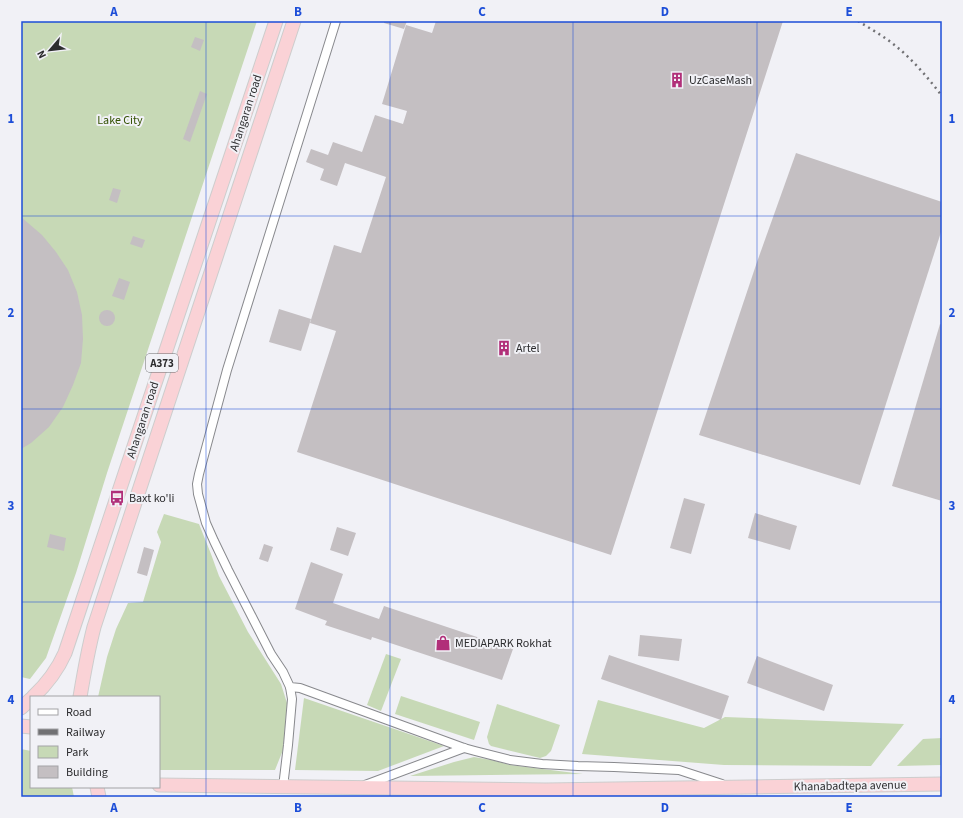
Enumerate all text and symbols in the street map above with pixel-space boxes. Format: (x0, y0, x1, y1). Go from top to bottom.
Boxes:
text: A (109, 3, 118, 21)
text: B (294, 3, 302, 21)
text: C (478, 3, 486, 21)
text: D (661, 3, 669, 21)
text: E (845, 3, 853, 21)
north arrow (30, 30, 70, 70)
text: N (33, 48, 50, 61)
building icon: UzCaseMash (668, 71, 686, 89)
place label: UzCaseMash (689, 72, 752, 89)
street label: Ahangaran road (226, 73, 266, 153)
text: 1 (8, 110, 15, 128)
text: 1 (949, 110, 956, 128)
park label: Lake City (97, 112, 143, 129)
text: 2 (8, 304, 15, 322)
text: 2 (949, 304, 956, 322)
building icon: Artel (495, 339, 513, 357)
place label: Artel (516, 340, 540, 357)
road number: A373 (146, 354, 178, 372)
street label: Ahangaran road (123, 380, 163, 460)
bus stop icon: Baxt ko'li (108, 489, 126, 507)
place label: Baxt ko'li (129, 490, 175, 507)
text: 3 (8, 497, 15, 515)
text: 3 (949, 497, 956, 515)
shop icon: MEDIAPARK Rokhat (434, 634, 452, 652)
place label: MEDIAPARK Rokhat (455, 635, 552, 652)
text: 4 (8, 691, 15, 709)
text: 4 (949, 691, 956, 709)
legend (30, 696, 160, 788)
text: Road (66, 704, 92, 721)
text: Railway (66, 724, 105, 741)
text: Park (66, 744, 88, 761)
text: Building (66, 764, 108, 781)
street label: Khanabadtepa avenue (794, 777, 907, 795)
text: A (109, 799, 118, 817)
text: B (294, 799, 302, 817)
text: C (478, 799, 486, 817)
text: D (661, 799, 669, 817)
text: E (845, 799, 853, 817)

